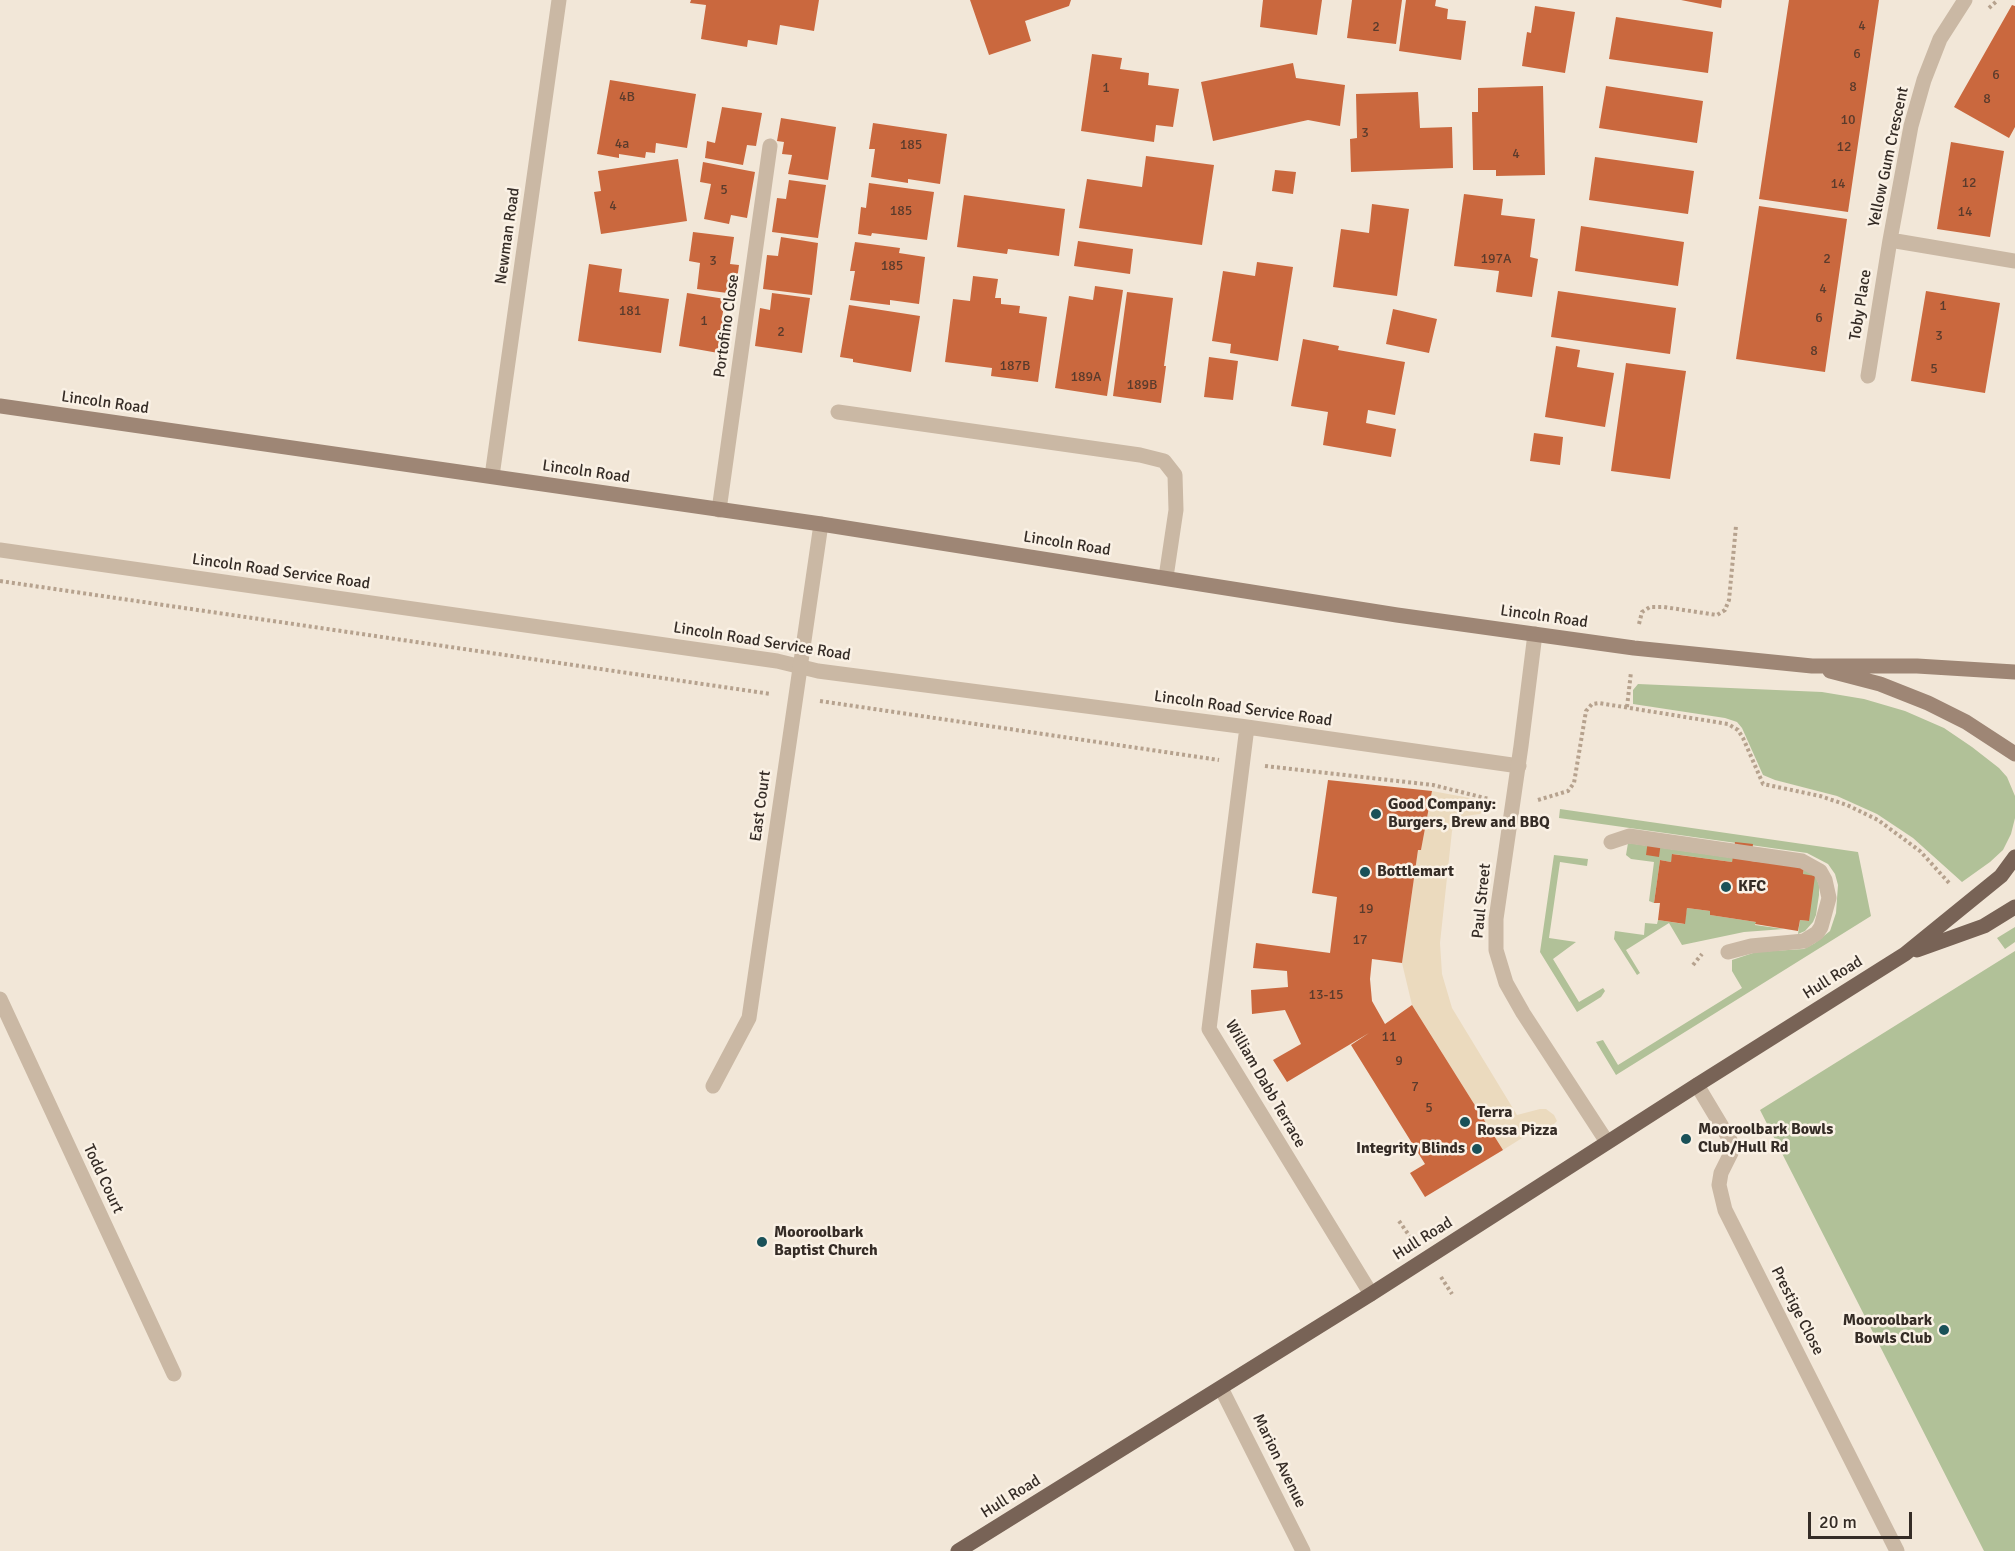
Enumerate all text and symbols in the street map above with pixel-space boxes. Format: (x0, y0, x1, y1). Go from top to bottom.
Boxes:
house number: 4 (1858, 18, 1866, 34)
house number: 2 (1372, 19, 1380, 35)
house number: 6 (1853, 46, 1861, 62)
house number: 6 (1992, 67, 2000, 83)
house number: 8 (1849, 79, 1857, 95)
house number: 1 (1102, 80, 1110, 96)
street label: Yellow Gum Crescent (1865, 85, 1913, 229)
house number: 4B (619, 89, 635, 105)
house number: 8 (1983, 91, 1991, 107)
house number: 10 (1840, 112, 1856, 128)
house number: 3 (1361, 125, 1369, 141)
house number: 4a (615, 136, 629, 152)
house number: 185 (900, 137, 922, 153)
house number: 12 (1836, 139, 1852, 155)
house number: 4 (1512, 146, 1520, 162)
house number: 12 (1961, 175, 1977, 191)
house number: 14 (1830, 176, 1846, 192)
house number: 5 (720, 182, 728, 198)
street label: Newman Road (492, 186, 524, 286)
house number: 4 (609, 198, 617, 214)
house number: 185 (890, 203, 912, 219)
house number: 14 (1957, 204, 1973, 220)
house number: 197A (1480, 251, 1512, 267)
house number: 2 (1823, 251, 1831, 267)
house number: 3 (709, 253, 717, 269)
house number: 185 (881, 258, 903, 274)
street label: Toby Place (1846, 268, 1876, 342)
street label: Portofino Close (710, 273, 744, 379)
house number: 4 (1819, 281, 1827, 297)
house number: 1 (1939, 298, 1947, 314)
house number: 181 (619, 303, 641, 319)
house number: 6 (1815, 310, 1823, 326)
house number: 1 (700, 313, 708, 329)
house number: 2 (777, 324, 785, 340)
house number: 3 (1935, 328, 1943, 344)
house number: 8 (1810, 343, 1818, 359)
house number: 187B (999, 358, 1031, 374)
house number: 5 (1930, 361, 1938, 377)
house number: 189A (1070, 369, 1102, 385)
house number: 189B (1126, 377, 1158, 393)
street label: Lincoln Road (60, 387, 150, 419)
street label: Lincoln Road (541, 456, 631, 488)
street label: Lincoln Road (1022, 528, 1112, 560)
street label: Lincoln Road Service Road (191, 550, 371, 594)
street label: Lincoln Road (1499, 601, 1589, 633)
street label: Lincoln Road Service Road (672, 618, 852, 666)
street label: Lincoln Road Service Road (1153, 687, 1333, 731)
street label: East Court (747, 769, 775, 843)
place label: Good Company: Burgers, Brew and BBQ (1388, 795, 1550, 833)
marker: Good Company: Burgers, Brew and BBQ (1369, 807, 1383, 821)
place label: Bottlemart (1377, 862, 1454, 882)
street label: Paul Street (1469, 862, 1495, 940)
marker: Bottlemart (1358, 865, 1372, 879)
place label: KFC (1738, 877, 1766, 897)
marker: KFC (1719, 880, 1733, 894)
house number: 19 (1358, 901, 1374, 917)
house number: 17 (1352, 932, 1368, 948)
street label: Hull Road (1800, 952, 1866, 1004)
house number: 13-15 (1308, 987, 1344, 1003)
street label: William Dabb Terrace (1221, 1017, 1309, 1151)
house number: 11 (1381, 1029, 1397, 1045)
house number: 9 (1395, 1053, 1403, 1069)
house number: 7 (1411, 1079, 1419, 1095)
house number: 5 (1425, 1100, 1433, 1116)
place label: Terra Rossa Pizza (1477, 1103, 1558, 1141)
marker: Terra Rossa Pizza (1458, 1115, 1472, 1129)
place label: Mooroolbark Bowls Club/Hull Rd (1698, 1120, 1833, 1158)
marker: Mooroolbark Bowls Club/Hull Rd (1679, 1132, 1693, 1146)
place label: Integrity Blinds (1356, 1139, 1465, 1159)
street label: Todd Court (79, 1142, 127, 1216)
marker: Integrity Blinds (1470, 1142, 1484, 1156)
street label: Hull Road (1390, 1213, 1456, 1265)
place label: Mooroolbark Baptist Church (774, 1223, 878, 1261)
marker: Mooroolbark Baptist Church (755, 1235, 769, 1249)
street label: Prestige Close (1766, 1263, 1828, 1359)
place label: Mooroolbark Bowls Club (1843, 1311, 1932, 1349)
marker: Mooroolbark Bowls Club (1937, 1323, 1951, 1337)
street label: Marion Avenue (1248, 1411, 1310, 1511)
street label: Hull Road (978, 1471, 1044, 1523)
scale bar (1811, 1500, 1914, 1538)
text: 20 m (1819, 1511, 1857, 1533)

